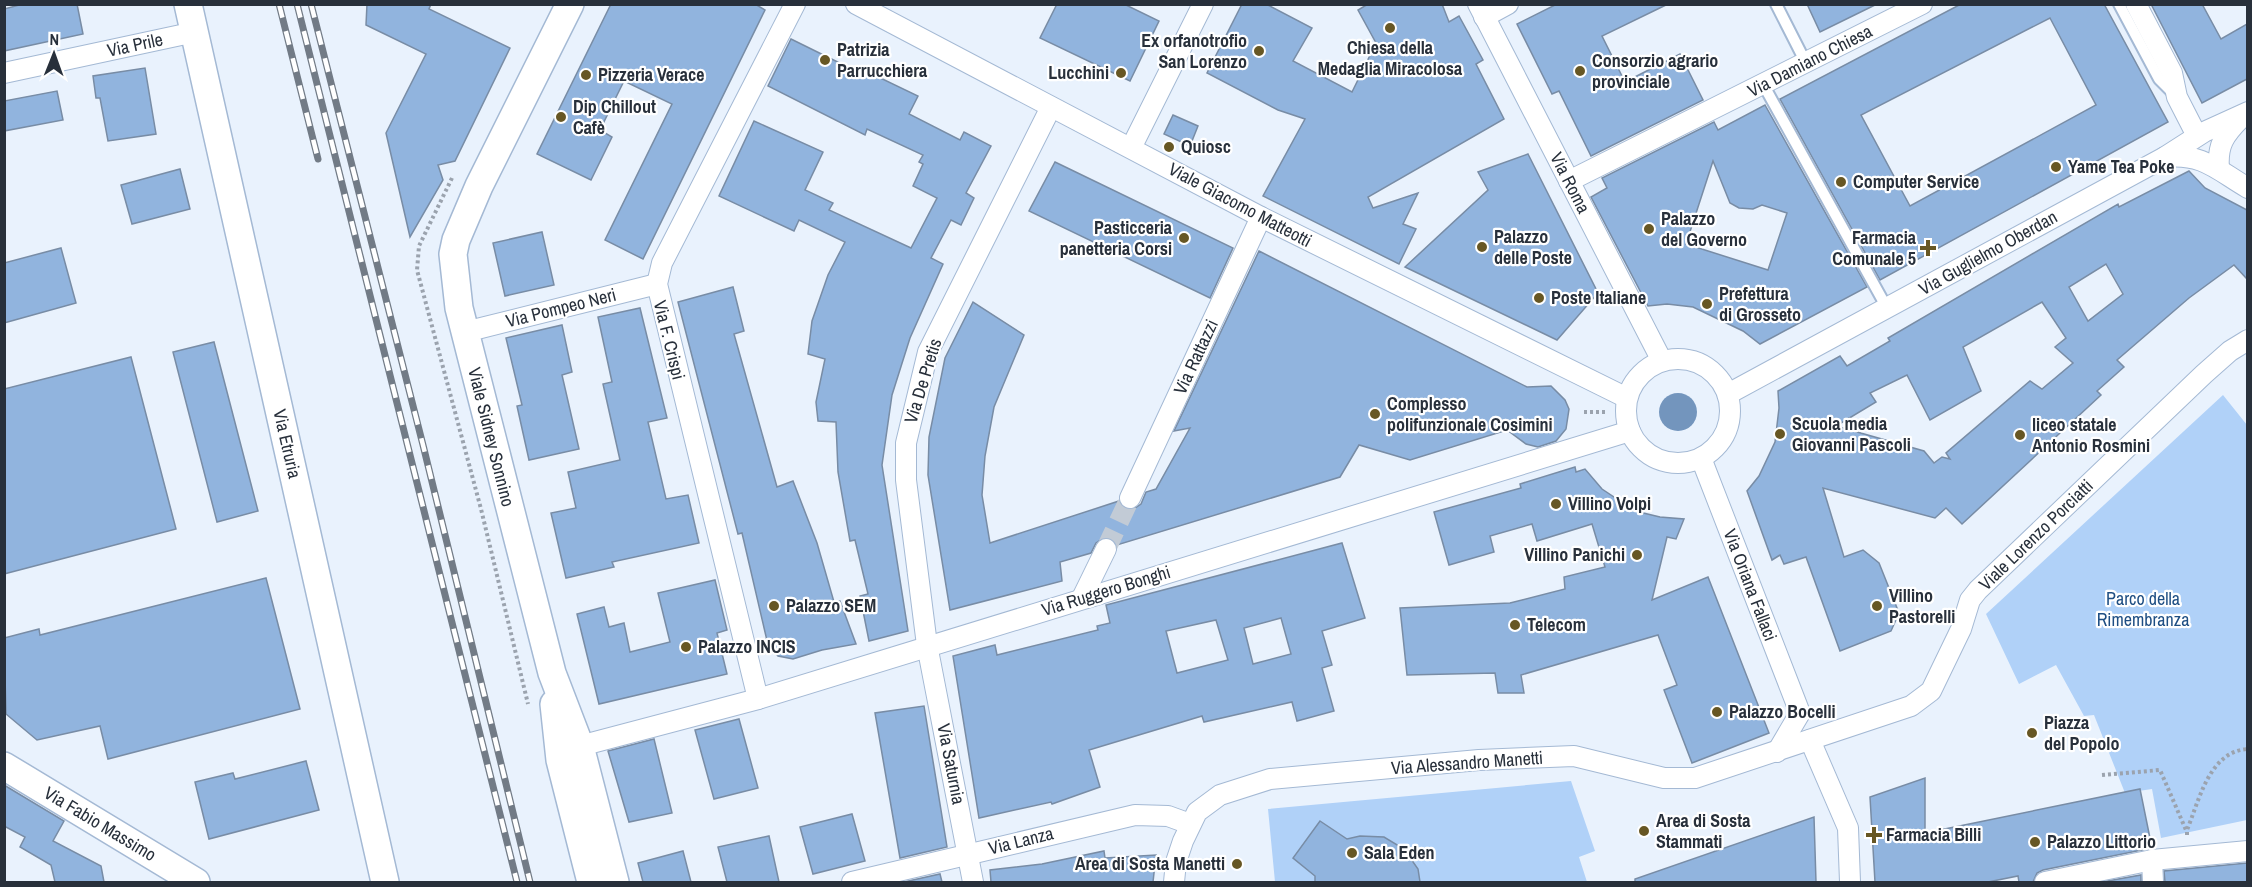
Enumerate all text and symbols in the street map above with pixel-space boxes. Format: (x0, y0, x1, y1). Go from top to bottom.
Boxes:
street label: Via Damiano Chiesa (1743, 18, 1876, 103)
marker: Chiesa della Medaglia Miracolosa (1383, 21, 1397, 35)
north arrow (24, 24, 84, 84)
street label: Via Prile (105, 26, 165, 63)
text: N (49, 28, 59, 50)
place label: Ex orfanotrofio San Lorenzo (1141, 28, 1247, 74)
place label: Chiesa della Medaglia Miracolosa (1318, 35, 1463, 81)
place label: Patrizia Parrucchiera (837, 37, 928, 83)
marker: Ex orfanotrofio San Lorenzo (1252, 44, 1266, 58)
place label: Consorzio agrario provinciale (1592, 48, 1718, 94)
marker: Patrizia Parrucchiera (818, 53, 832, 67)
place label: Lucchini (1048, 60, 1109, 85)
place label: Pizzeria Verace (598, 62, 704, 87)
marker: Consorzio agrario provinciale (1573, 64, 1587, 78)
marker: Lucchini (1114, 66, 1128, 80)
marker: Pizzeria Verace (579, 68, 593, 82)
place label: Dip Chillout Cafè (573, 94, 656, 140)
marker: Dip Chillout Cafè (554, 110, 568, 124)
place label: Quiosc (1181, 134, 1231, 159)
marker: Quiosc (1162, 140, 1176, 154)
street label: Via Roma (1544, 148, 1596, 218)
place label: Yame Tea Poke (2068, 154, 2174, 179)
street label: Viale Giacomo Matteotti (1164, 156, 1316, 253)
marker: Yame Tea Poke (2049, 160, 2063, 174)
place label: Computer Service (1853, 169, 1979, 194)
marker: Computer Service (1834, 175, 1848, 189)
street label: Via Guglielmo Oberdan (1914, 204, 2062, 301)
place label: Palazzo del Governo (1661, 206, 1747, 252)
place label: Pasticceria panetteria Corsi (1060, 215, 1173, 261)
marker: Palazzo del Governo (1642, 222, 1656, 236)
place label: Palazzo delle Poste (1494, 224, 1572, 270)
place label: Farmacia Comunale 5 (1832, 225, 1917, 271)
marker: Pasticceria panetteria Corsi (1177, 231, 1191, 245)
marker: Palazzo delle Poste (1475, 240, 1489, 254)
marker: Farmacia Comunale 5 (1921, 241, 1935, 255)
place label: Prefettura di Grosseto (1719, 281, 1801, 327)
street label: Via Pompeo Neri (503, 282, 619, 333)
place label: Poste Italiane (1551, 285, 1646, 310)
marker: Poste Italiane (1532, 291, 1546, 305)
marker: Prefettura di Grosseto (1700, 297, 1714, 311)
street label: Via F. Crispi (648, 298, 691, 382)
street label: Via Rattazzi (1167, 315, 1224, 398)
street label: Via De Pretis (898, 335, 947, 426)
street label: Viale Sidney Sonnino (462, 365, 521, 509)
place label: Complesso polifunzionale Cosimini (1387, 391, 1553, 437)
street label: Via Etruria (267, 407, 308, 481)
marker: Complesso polifunzionale Cosimini (1368, 407, 1382, 421)
place label: Scuola media Giovanni Pascoli (1792, 411, 1911, 457)
place label: liceo statale Antonio Rosmini (2032, 412, 2150, 458)
marker: Scuola media Giovanni Pascoli (1773, 427, 1787, 441)
marker: liceo statale Antonio Rosmini (2013, 428, 2027, 442)
street label: Viale Lorenzo Porciatti (1973, 474, 2098, 596)
place label: Villino Volpi (1568, 491, 1651, 516)
marker: Villino Volpi (1549, 497, 1563, 511)
street label: Via Oriana Fallaci (1718, 525, 1783, 644)
place label: Villino Panichi (1524, 542, 1625, 567)
marker: Villino Panichi (1630, 548, 1644, 562)
street label: Via Ruggero Bonghi (1038, 559, 1173, 622)
place label: Villino Pastorelli (1889, 583, 1955, 629)
park label: Parco della Rimembranza (2097, 586, 2189, 632)
place label: Palazzo SEM (786, 593, 876, 618)
marker: Palazzo SEM (767, 599, 781, 613)
marker: Villino Pastorelli (1870, 599, 1884, 613)
place label: Telecom (1527, 612, 1586, 637)
marker: Telecom (1508, 618, 1522, 632)
place label: Palazzo INCIS (698, 634, 796, 659)
marker: Palazzo INCIS (679, 640, 693, 654)
place label: Palazzo Bocelli (1729, 699, 1836, 724)
marker: Palazzo Bocelli (1710, 705, 1724, 719)
place label: Piazza del Popolo (2044, 710, 2119, 756)
street label: Via Saturnia (931, 721, 972, 806)
marker: Piazza del Popolo (2025, 726, 2039, 740)
street label: Via Alessandro Manetti (1390, 745, 1544, 780)
street label: Via Fabio Massimo (39, 780, 161, 867)
place label: Area di Sosta Stammati (1656, 808, 1751, 854)
street label: Via Lanza (986, 820, 1056, 861)
place label: Farmacia Billi (1886, 822, 1981, 847)
marker: Area di Sosta Stammati (1637, 824, 1651, 838)
marker: Farmacia Billi (1867, 828, 1881, 842)
place label: Palazzo Littorio (2047, 829, 2156, 854)
marker: Palazzo Littorio (2028, 835, 2042, 849)
place label: Sala Eden (1364, 840, 1435, 865)
marker: Sala Eden (1345, 846, 1359, 860)
place label: Area di Sosta Manetti (1075, 851, 1225, 876)
marker: Area di Sosta Manetti (1230, 857, 1244, 871)

